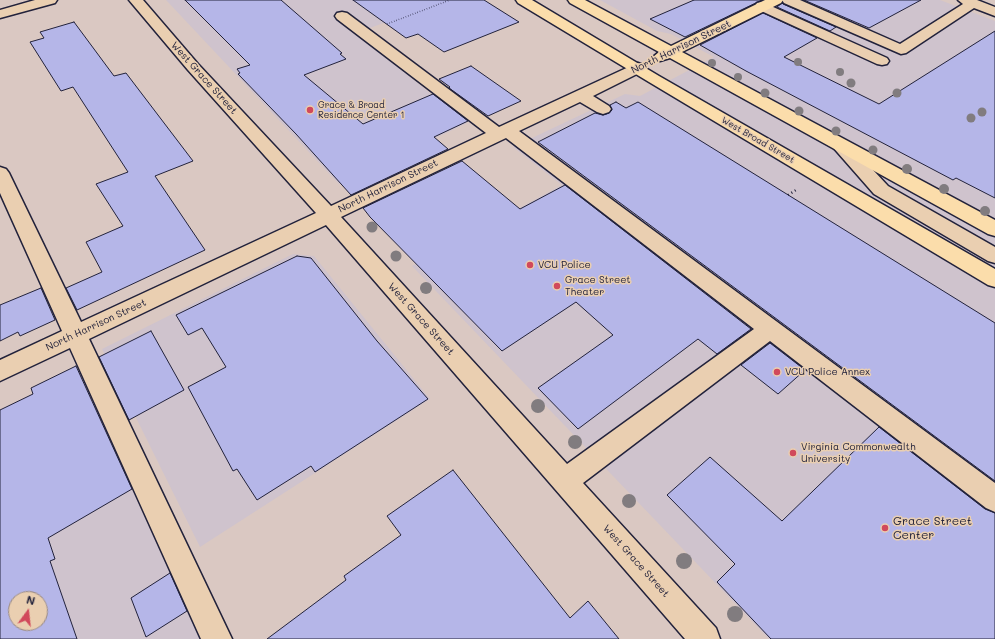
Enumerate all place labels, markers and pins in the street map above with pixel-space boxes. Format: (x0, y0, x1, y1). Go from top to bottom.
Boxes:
place label: Grace & Broad Residence Center 1 (318, 100, 404, 121)
marker: Grace & Broad Residence Center 1 (305, 105, 315, 115)
place label: VCU Police (538, 259, 591, 271)
marker: VCU Police (525, 260, 535, 270)
place label: Grace Street Theater (565, 274, 631, 298)
marker: Grace Street Theater (552, 281, 562, 291)
place label: VCU Police Annex (785, 366, 870, 378)
marker: VCU Police Annex (772, 367, 782, 377)
place label: Virginia Commonwealth University (801, 441, 916, 464)
marker: Virginia Commonwealth University (788, 448, 798, 458)
place label: Grace Street Center (893, 514, 972, 542)
marker: Grace Street Center (880, 523, 890, 533)

